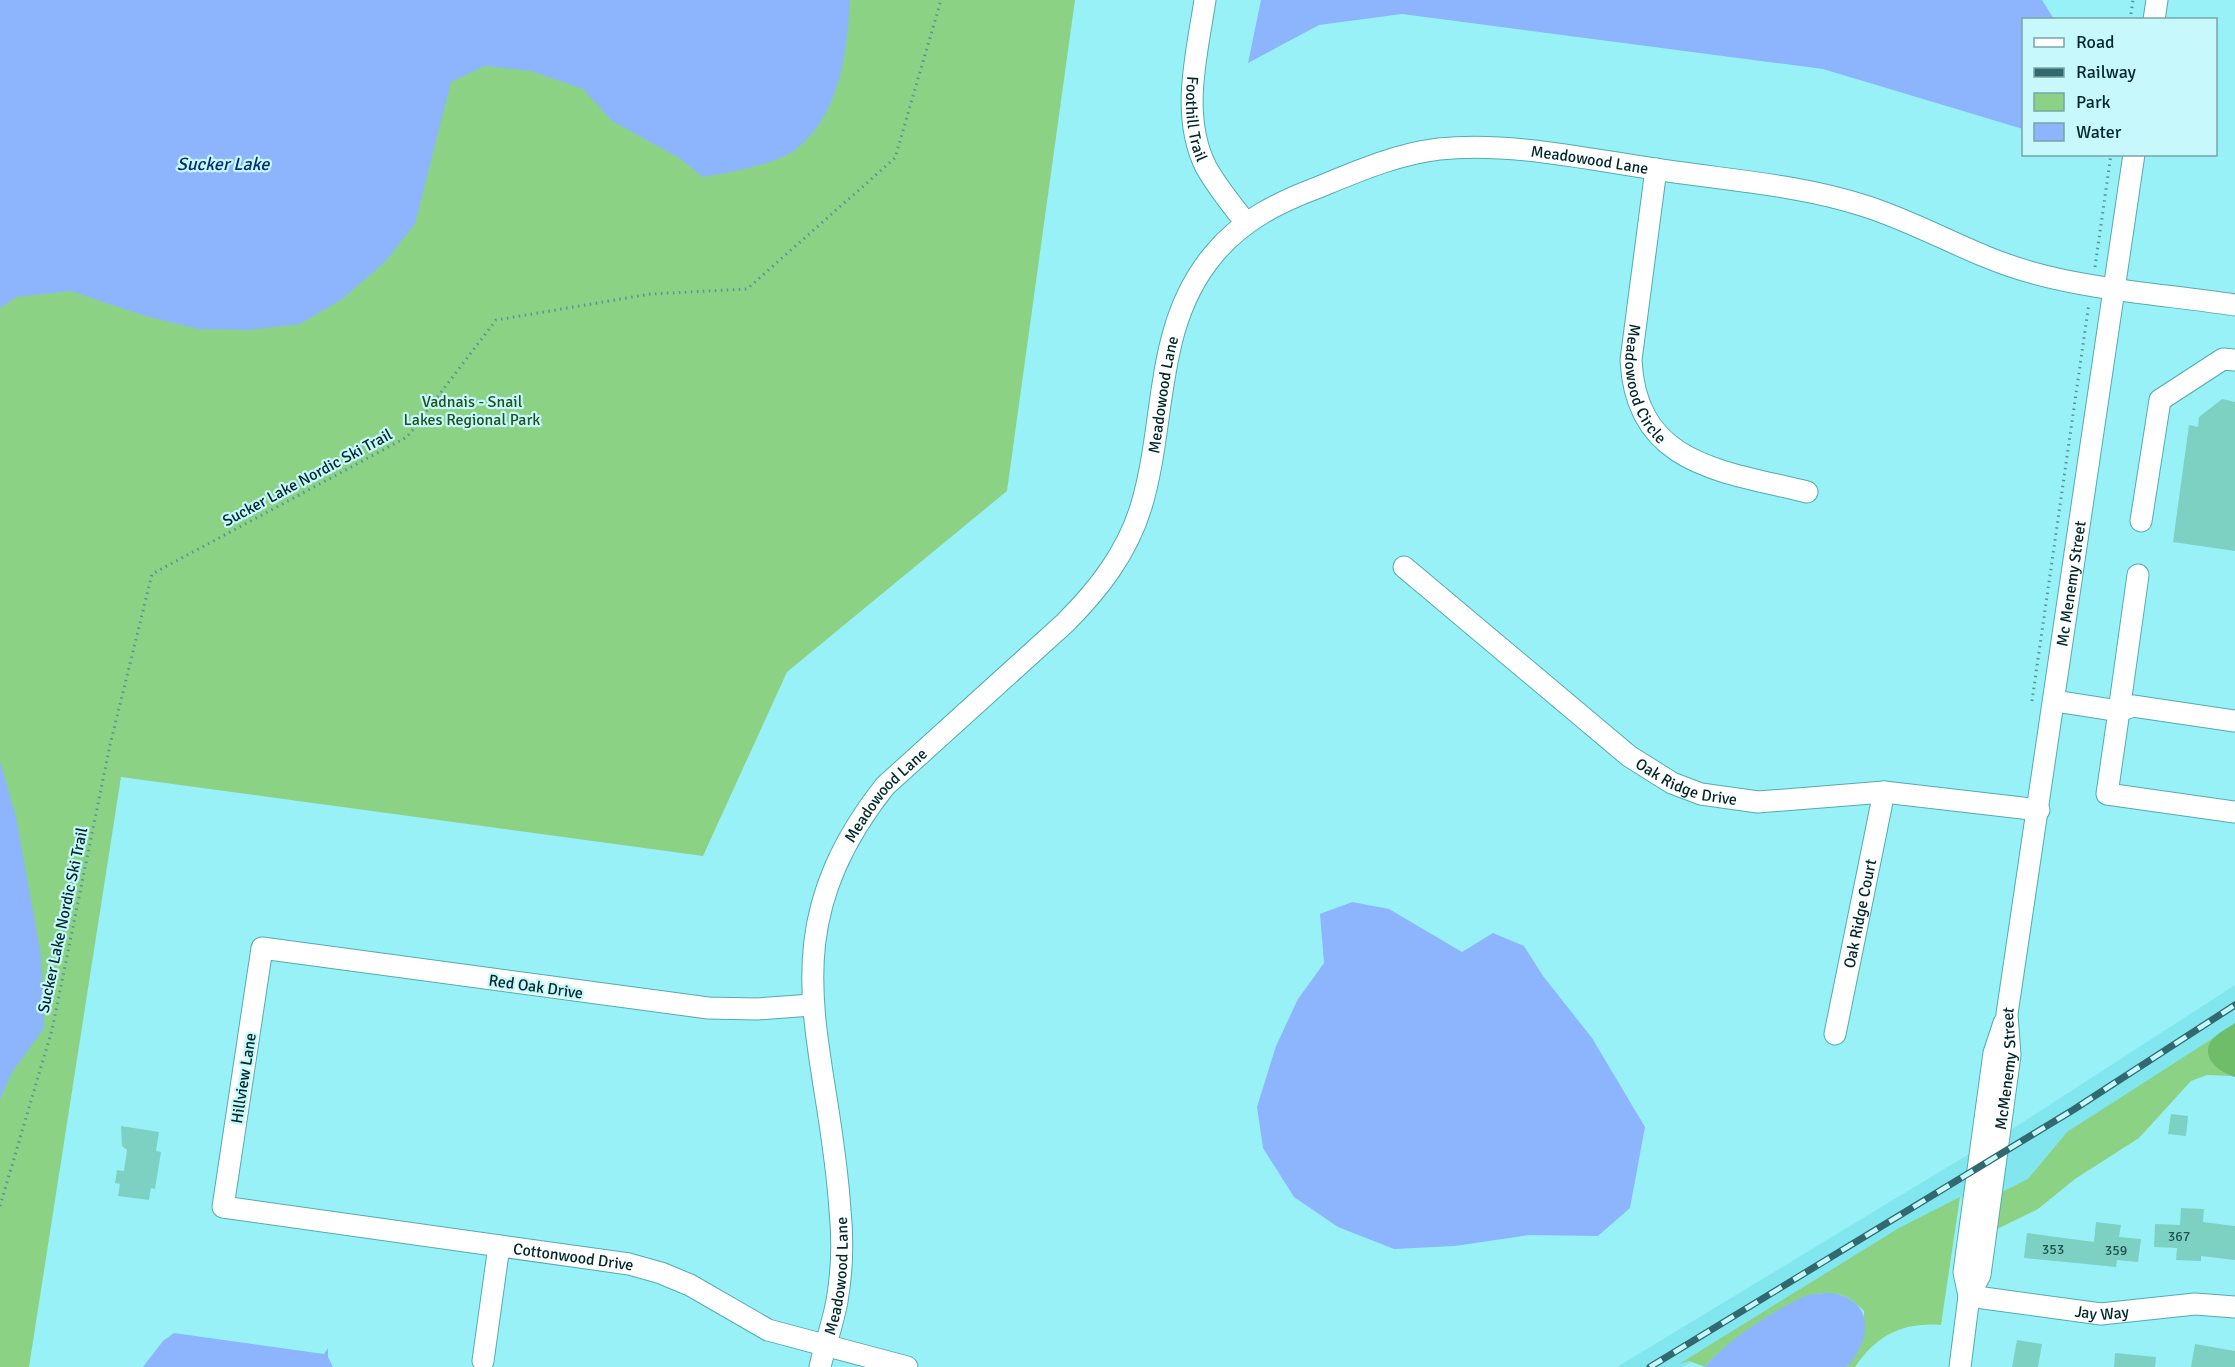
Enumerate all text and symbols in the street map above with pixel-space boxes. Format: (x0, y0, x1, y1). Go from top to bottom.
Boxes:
legend (2022, 18, 2217, 156)
text: Road (2076, 31, 2115, 53)
text: Railway (2076, 61, 2137, 83)
street label: Foothill Trail (1181, 75, 1211, 165)
text: Park (2076, 91, 2111, 113)
text: Water (2076, 121, 2122, 143)
street label: Meadowood Lane (1530, 142, 1650, 179)
water label: Sucker Lake (177, 153, 270, 175)
street label: Meadowood Circle (1620, 323, 1670, 448)
street label: Meadowood Lane (1144, 334, 1183, 455)
park label: Vadnais - Snail Lakes Regional Park (404, 392, 540, 430)
street label: Sucker Lake Nordic Ski Trail (219, 424, 396, 531)
street label: Mc Menemy Street (2052, 519, 2091, 648)
street label: Meadowood Lane (840, 744, 932, 846)
street label: Oak Ridge Drive (1632, 754, 1738, 810)
street label: Sucker Lake Nordic Ski Trail (34, 825, 92, 1015)
street label: Oak Ridge Court (1840, 857, 1881, 970)
street label: Red Oak Drive (487, 970, 584, 1004)
street label: McMenemy Street (1991, 1006, 2021, 1131)
street label: Hillview Lane (227, 1031, 261, 1125)
street label: Meadowood Lane (820, 1216, 853, 1337)
house number: 367 (2168, 1228, 2190, 1245)
street label: Cottonwood Drive (512, 1239, 636, 1276)
house number: 353 (2042, 1241, 2064, 1258)
house number: 359 (2105, 1242, 2127, 1259)
street label: Jay Way (2073, 1302, 2130, 1325)

